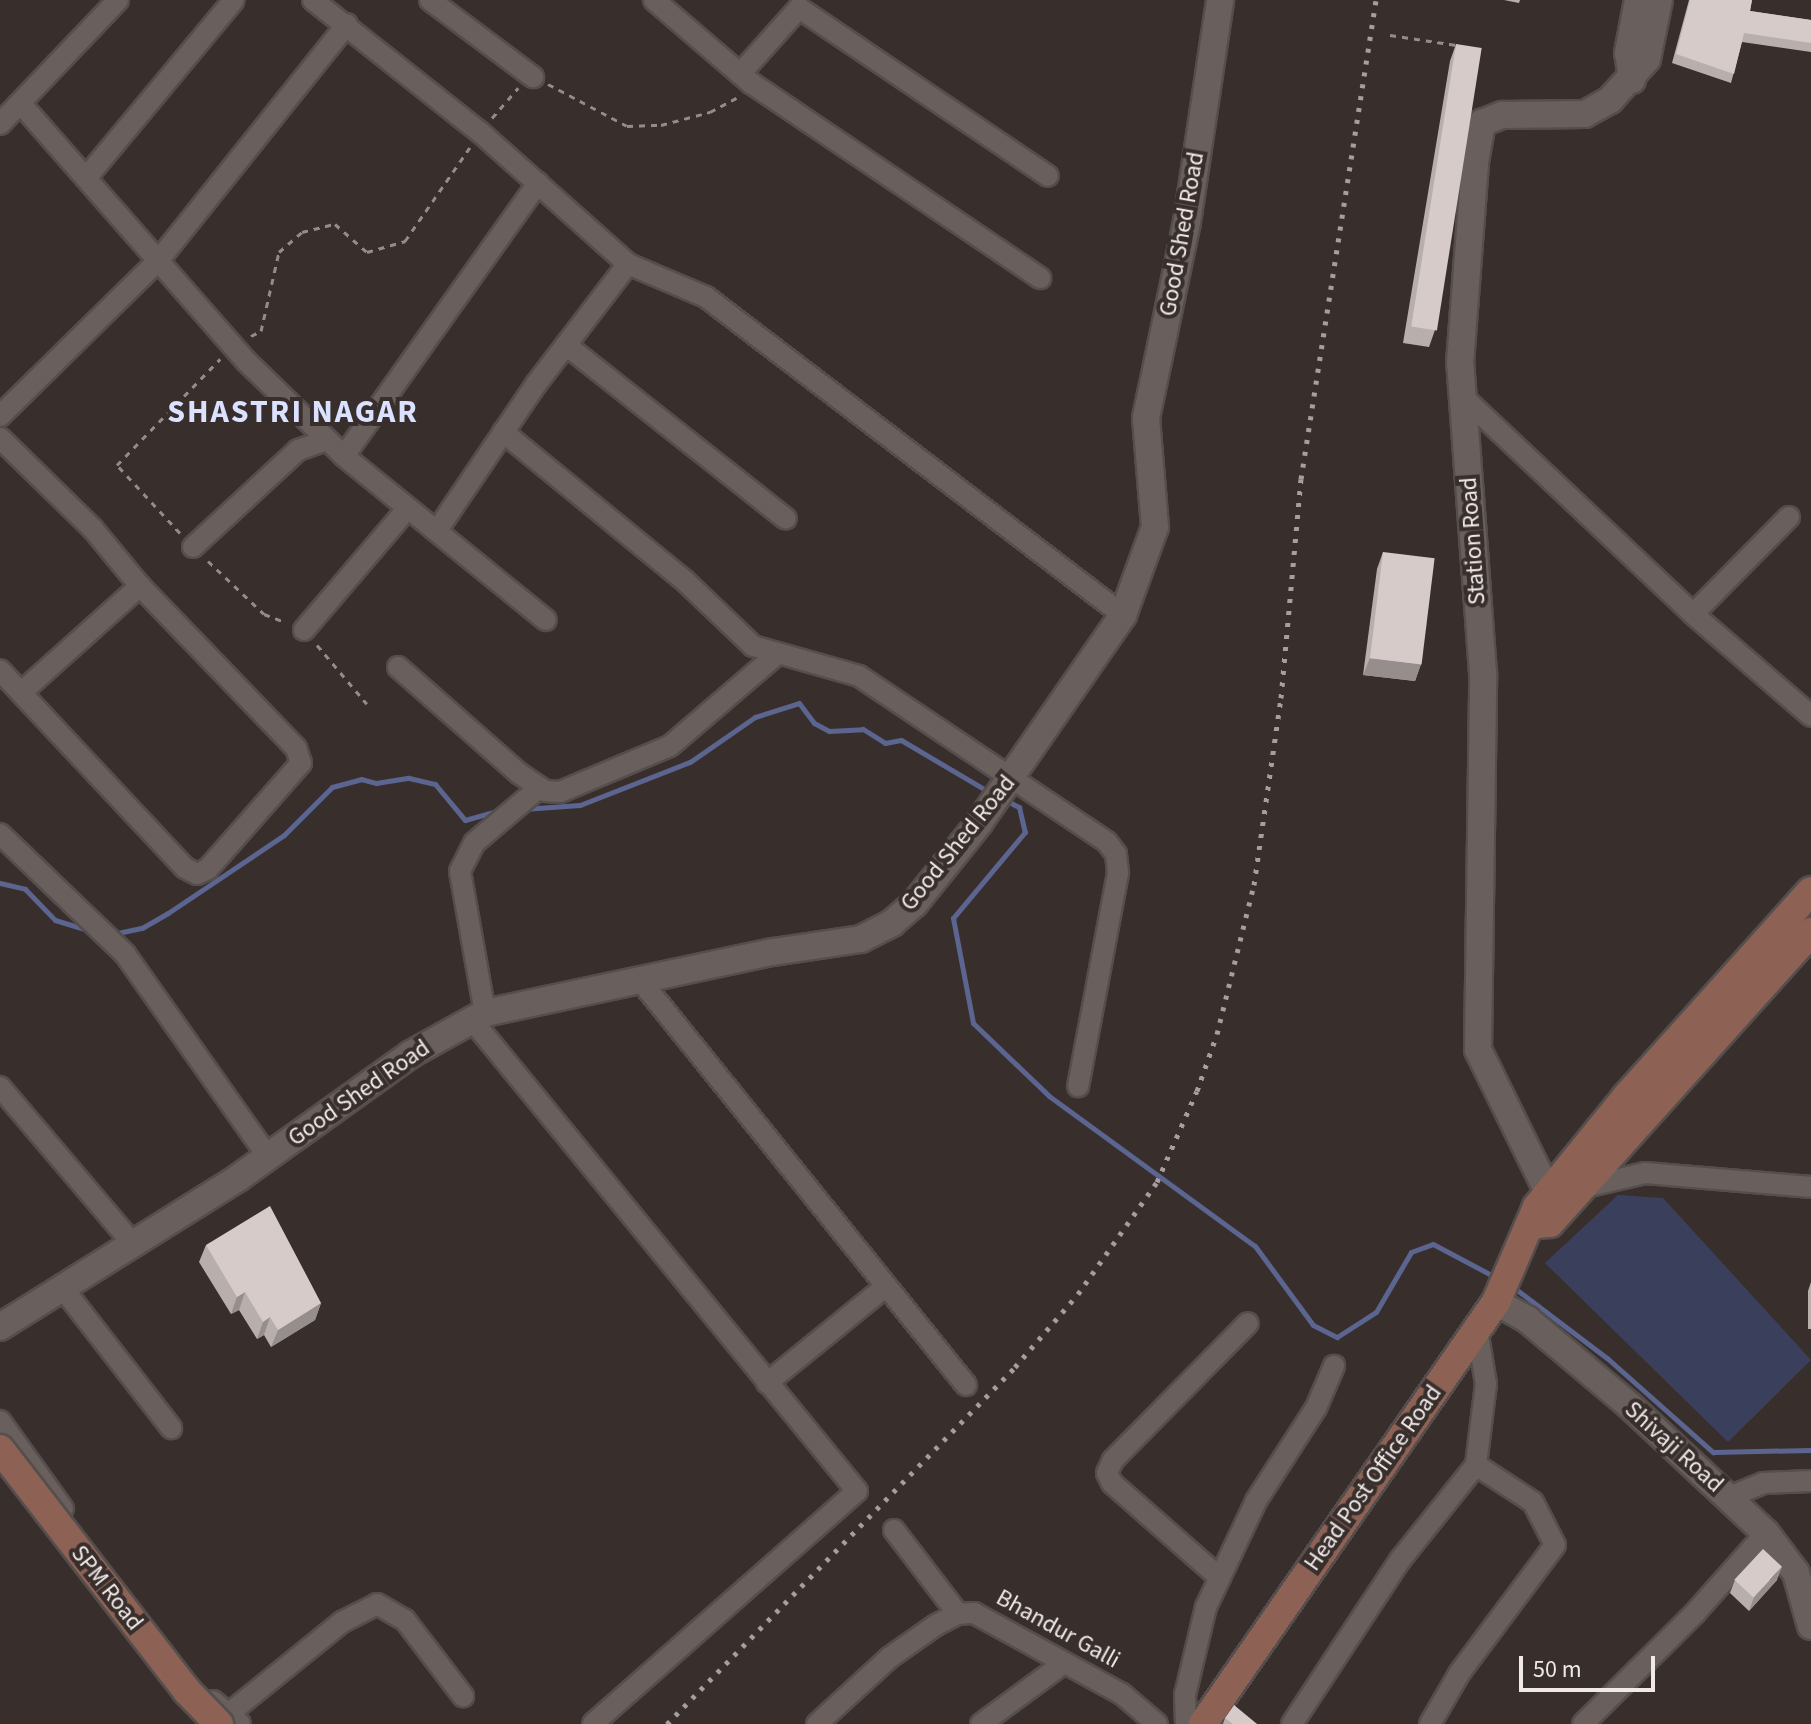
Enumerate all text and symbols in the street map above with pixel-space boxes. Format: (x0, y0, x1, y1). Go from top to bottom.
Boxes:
street label: Good Shed Road (1153, 150, 1211, 318)
district label: SHASTRI NAGAR (167, 393, 419, 431)
street label: Station Road (1454, 476, 1492, 606)
street label: Good Shed Road (894, 769, 1022, 917)
street label: Good Shed Road (283, 1033, 435, 1153)
street label: Head Post Office Road (1298, 1380, 1448, 1576)
street label: Shivaji Road (1619, 1395, 1729, 1499)
street label: SPM Road (65, 1540, 149, 1636)
street label: Bhandur Galli (991, 1583, 1125, 1675)
scale bar (1523, 1640, 1659, 1690)
text: 50 m (1533, 1652, 1582, 1687)

